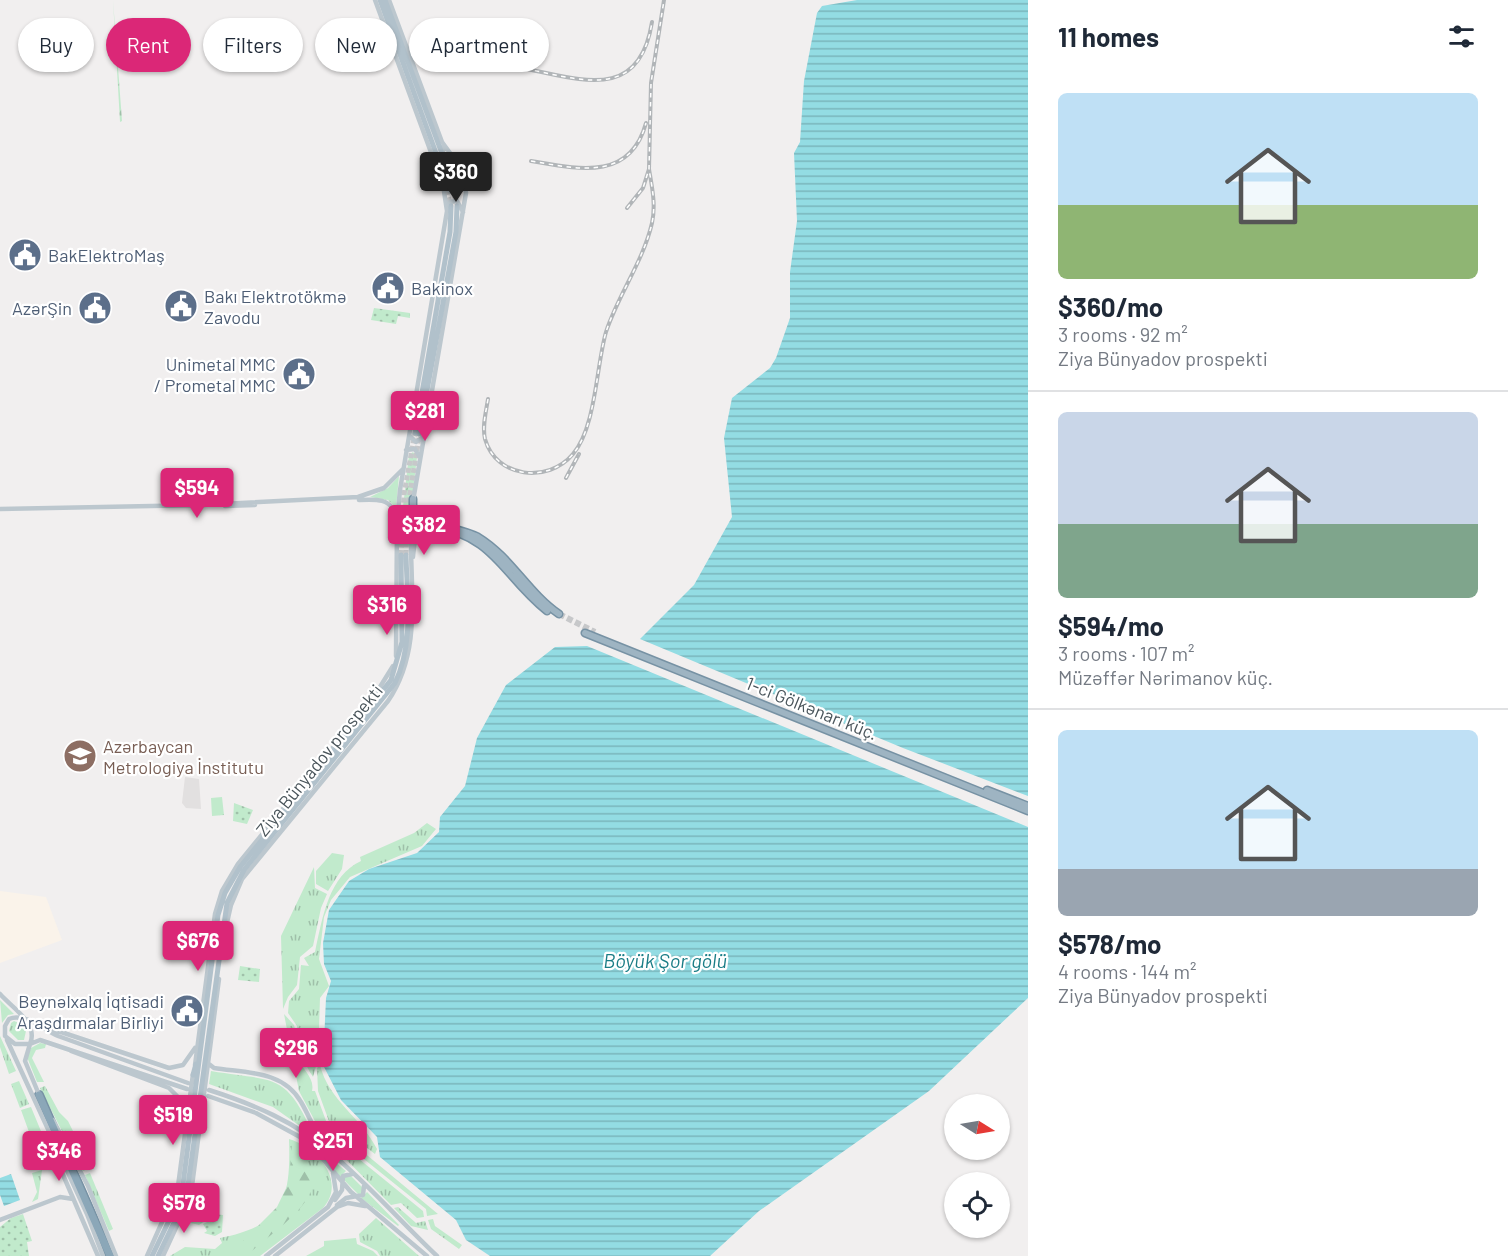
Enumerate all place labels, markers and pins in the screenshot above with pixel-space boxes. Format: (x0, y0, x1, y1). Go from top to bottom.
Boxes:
pin: $360 (420, 152, 492, 203)
public building icon: BakElektroMaş (7, 237, 43, 273)
place label: BakElektroMaş (48, 244, 165, 266)
public building icon: Bakinox (370, 270, 406, 306)
place label: Bakinox (411, 277, 473, 299)
place label: Bakı Elektrotökmə Zavodu (204, 285, 347, 328)
public building icon: Bakı Elektrotökmə Zavodu (163, 288, 199, 324)
public building icon: AzərŞin (77, 290, 113, 326)
place label: AzərŞin (12, 297, 72, 319)
place label: Unimetal MMC / Prometal MMC (154, 353, 276, 396)
public building icon: Unimetal MMC / Prometal MMC (281, 356, 317, 392)
pin: $281 (389, 391, 461, 442)
pin: $594 (161, 468, 233, 519)
pin: $382 (388, 505, 460, 556)
pin: $316 (351, 585, 423, 636)
place label: Azərbaycan Metrologiya İnstitutu (103, 735, 264, 778)
school or university icon: Azərbaycan Metrologiya İnstitutu (62, 738, 98, 774)
pin: $676 (162, 921, 234, 972)
place label: Beynəlxalq İqtisadi Araşdırmalar Birliyi (17, 990, 164, 1033)
public building icon: Beynəlxalq İqtisadi Araşdırmalar Birliyi (169, 993, 205, 1029)
pin: $296 (260, 1028, 332, 1079)
pin: $519 (137, 1095, 209, 1146)
pin: $251 (297, 1121, 369, 1172)
pin: $346 (23, 1131, 95, 1182)
pin: $578 (148, 1183, 220, 1234)

